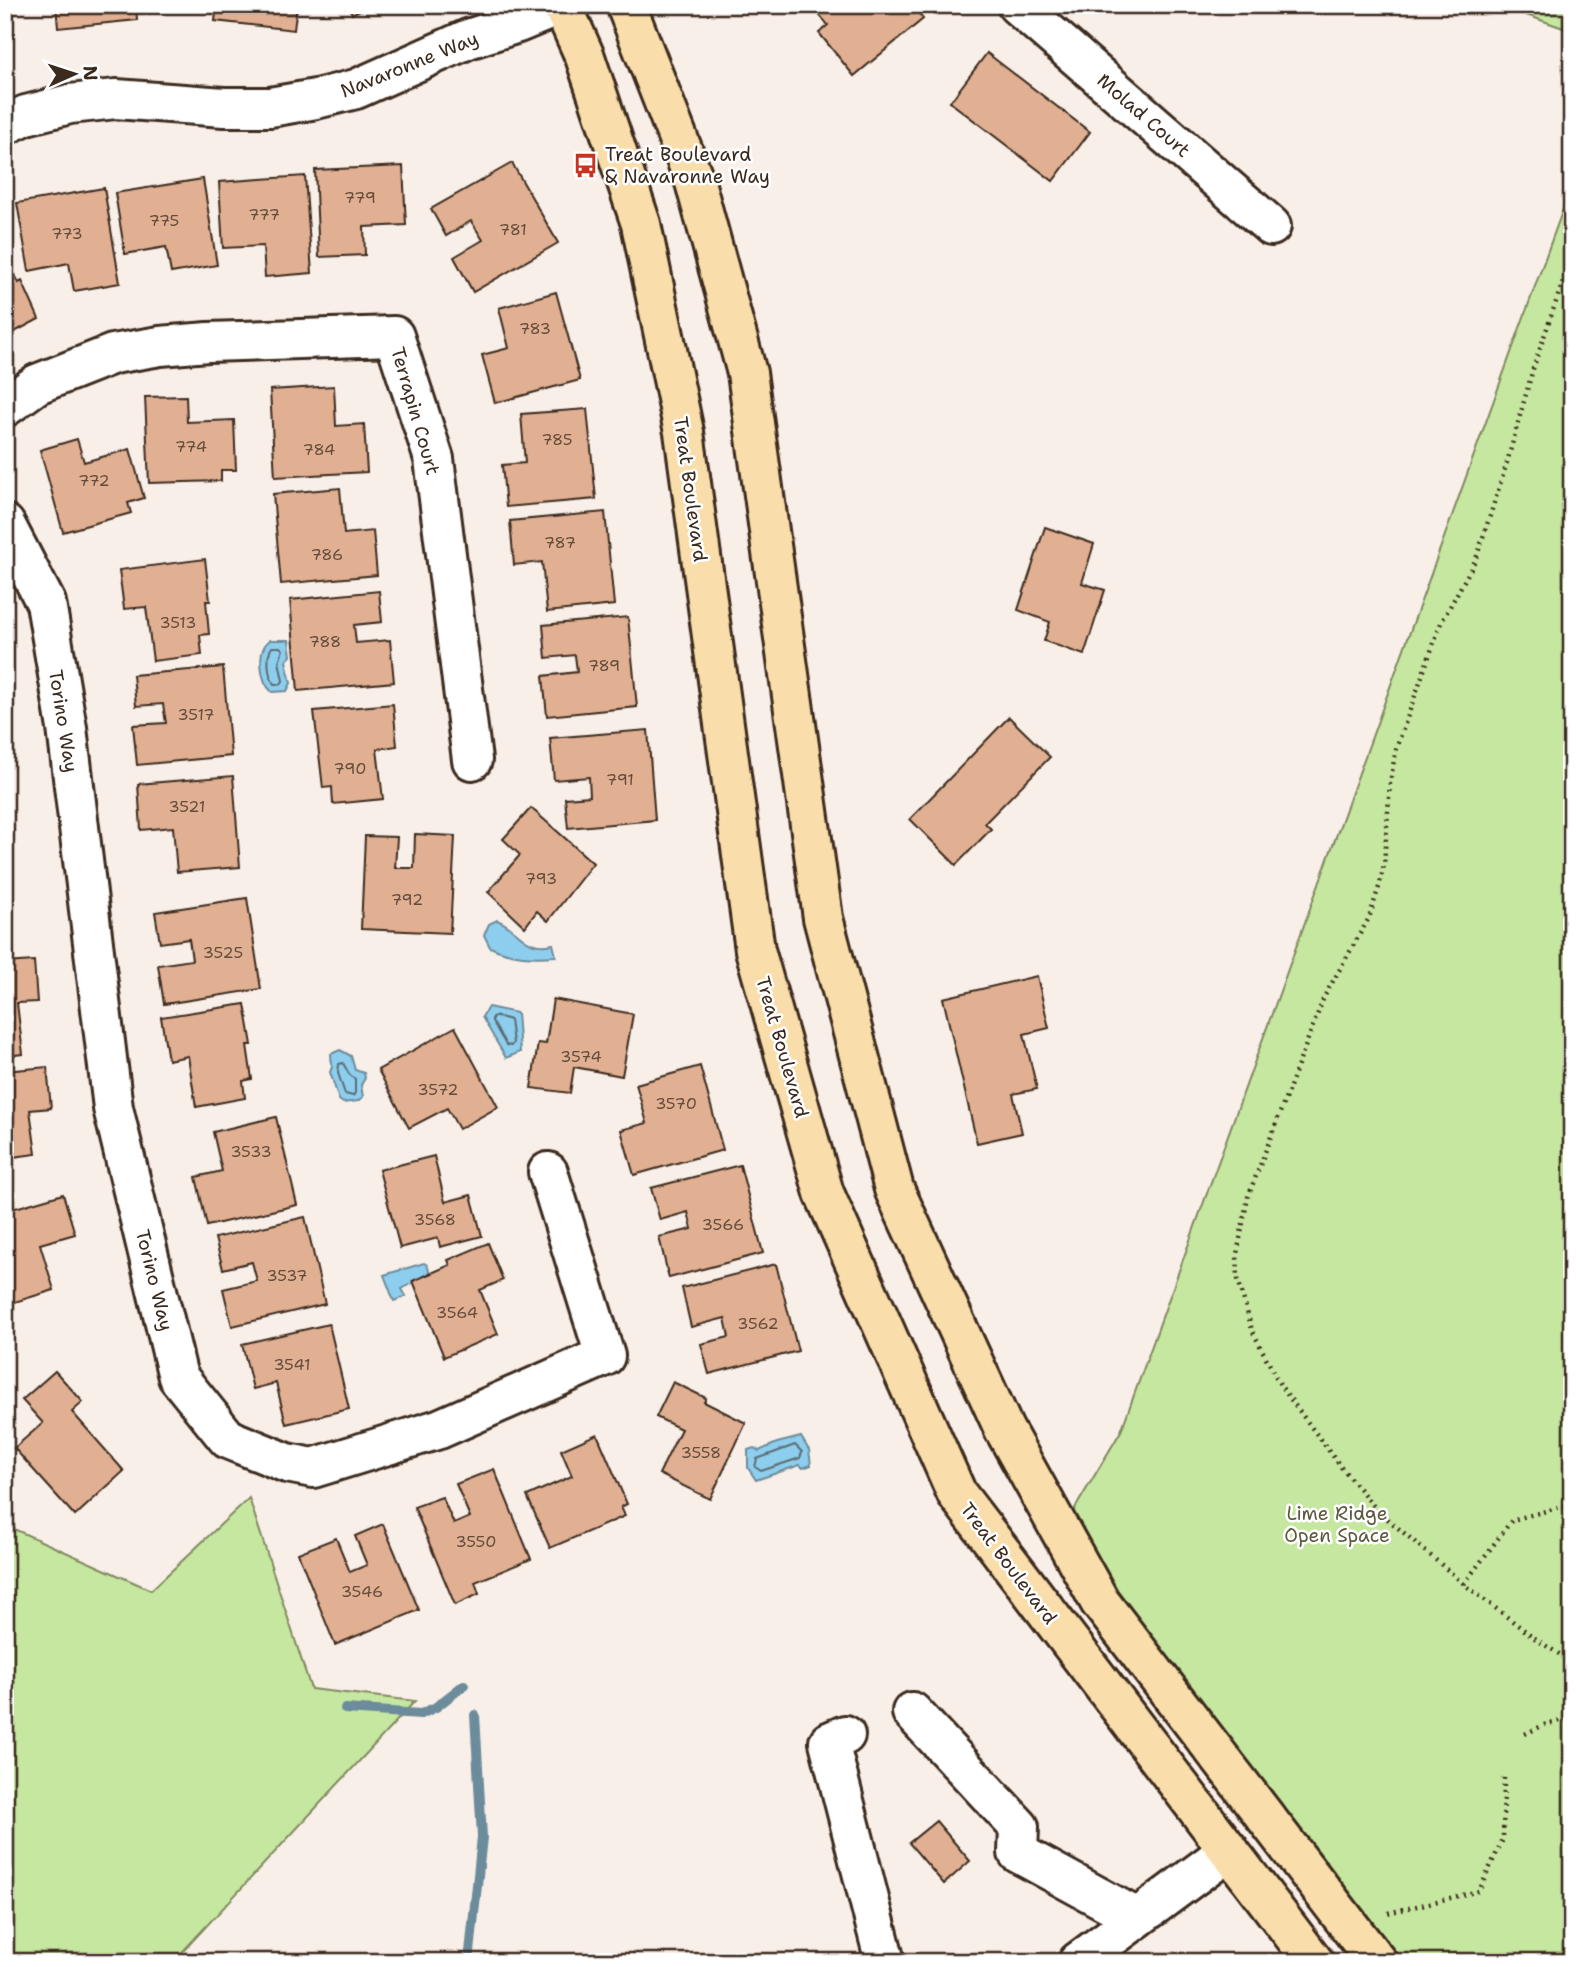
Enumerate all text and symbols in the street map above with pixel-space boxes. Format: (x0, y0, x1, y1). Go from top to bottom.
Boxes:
street label: Navaronne Way (337, 25, 482, 103)
north arrow (38, 38, 108, 108)
text: N (78, 65, 103, 81)
street label: Molad Court (1092, 68, 1196, 163)
place label: Treat Boulevard & Navaronne Way (605, 142, 770, 189)
bus stop icon: Treat Boulevard & Navaronne Way (571, 151, 599, 179)
house number: 779 (344, 187, 376, 208)
house number: 777 (248, 204, 280, 225)
house number: 775 (149, 210, 179, 231)
house number: 781 (499, 219, 527, 240)
house number: 773 (51, 223, 83, 244)
house number: 783 (519, 318, 551, 339)
street label: Terrapin Court (385, 344, 446, 478)
street label: Treat Boulevard (668, 415, 713, 563)
house number: 785 (541, 429, 573, 450)
house number: 774 (175, 436, 207, 457)
house number: 784 (303, 439, 335, 460)
house number: 772 (78, 470, 110, 491)
house number: 787 (544, 532, 576, 553)
house number: 786 (311, 544, 343, 565)
house number: 3513 (160, 612, 196, 633)
house number: 788 (309, 631, 341, 652)
house number: 789 (588, 655, 620, 676)
street label: Torino Way (43, 668, 84, 774)
house number: 3517 (178, 704, 214, 725)
house number: 790 (334, 758, 366, 779)
house number: 791 (606, 769, 634, 790)
house number: 3521 (169, 796, 205, 817)
house number: 793 (525, 868, 557, 889)
house number: 792 (391, 889, 423, 910)
house number: 3525 (203, 942, 243, 963)
street label: Treat Boulevard (750, 973, 815, 1121)
house number: 3574 (560, 1046, 602, 1067)
house number: 3572 (418, 1079, 458, 1100)
house number: 3570 (655, 1093, 697, 1114)
house number: 3533 (230, 1141, 272, 1162)
house number: 3568 (414, 1209, 456, 1230)
house number: 3566 (702, 1214, 744, 1235)
street label: Torino Way (130, 1227, 179, 1333)
house number: 3537 (267, 1265, 307, 1286)
house number: 3564 (436, 1302, 478, 1323)
house number: 3562 (737, 1313, 779, 1334)
house number: 3541 (273, 1354, 311, 1375)
house number: 3558 (681, 1442, 721, 1463)
street label: Treat Boulevard (955, 1497, 1063, 1629)
park label: Lime Ridge Open Space (1284, 1501, 1390, 1548)
house number: 3550 (456, 1531, 496, 1552)
house number: 3546 (341, 1581, 383, 1602)

